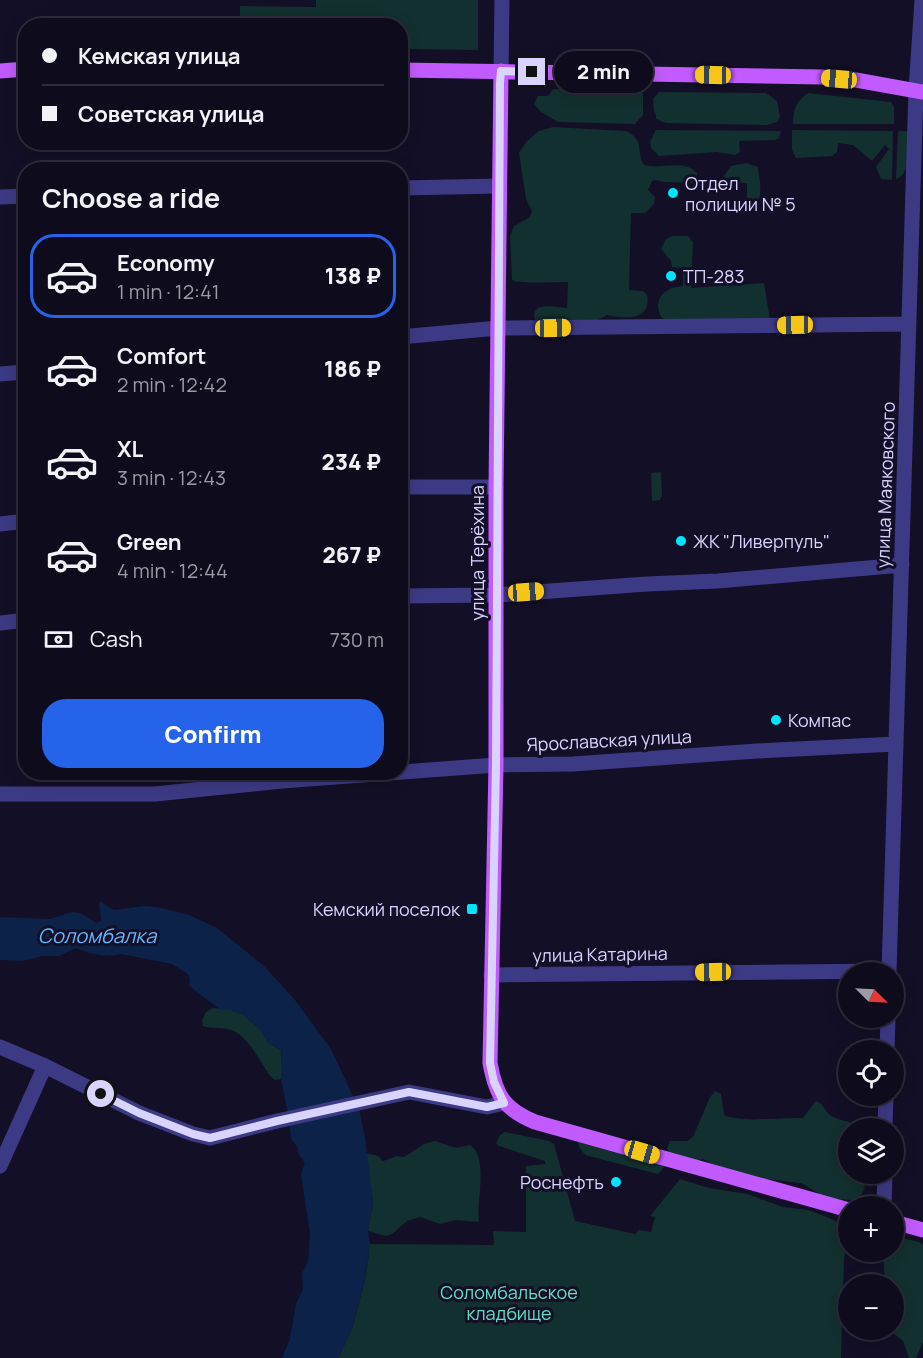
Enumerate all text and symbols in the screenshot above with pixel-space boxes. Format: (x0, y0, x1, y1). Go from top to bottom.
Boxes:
text: Кемская улица (78, 41, 240, 71)
callout: 2 min (553, 51, 652, 93)
route end (518, 58, 545, 85)
text: 2 min (577, 58, 630, 85)
car (695, 66, 731, 84)
car (820, 68, 858, 90)
text: Советская улица (78, 99, 264, 129)
place label: Отдел полиции № 5 (685, 171, 796, 216)
text: Choose a ride (42, 179, 220, 216)
marker: Отдел полиции № 5 (666, 186, 680, 200)
text: Economy (117, 248, 215, 278)
icon: car (45, 249, 99, 303)
text: 138 ₽ (325, 261, 381, 291)
place label: ТП-283 (683, 264, 744, 288)
marker: ТП-283 (664, 269, 678, 283)
text: 1 min · 12:41 (117, 278, 220, 305)
car (777, 316, 813, 334)
car (535, 319, 571, 337)
text: Comfort (117, 341, 206, 371)
icon: car (45, 342, 99, 396)
text: 186 ₽ (324, 354, 381, 384)
text: 2 min · 12:42 (117, 371, 227, 398)
street label: улица Маяковского (870, 401, 900, 569)
text: XL (117, 434, 143, 464)
icon: car (45, 435, 99, 489)
text: 234 ₽ (322, 447, 381, 477)
text: 3 min · 12:43 (117, 464, 226, 491)
street label: улица Терёхина (465, 485, 489, 621)
text: Green (117, 527, 182, 557)
icon: car (45, 528, 99, 582)
place label: ЖК "Ливерпуль" (693, 529, 830, 553)
marker: ЖК "Ливерпуль" (674, 534, 688, 548)
text: 267 ₽ (322, 540, 381, 570)
text: 4 min · 12:44 (117, 557, 228, 584)
car (507, 582, 545, 602)
icon: cash (42, 623, 75, 656)
text: Cash (90, 624, 143, 654)
text: 730 m (330, 626, 384, 653)
button: Confirm (42, 699, 384, 768)
place label: Компас (788, 708, 851, 732)
marker: Компас (769, 713, 783, 727)
street label: Ярославская улица (526, 724, 692, 756)
place label: Кемский поселок (313, 897, 461, 921)
marker: Кемский поселок (465, 902, 479, 916)
water label: Соломбалка (38, 922, 157, 949)
street label: улица Катарина (532, 941, 668, 967)
north arrow (838, 962, 904, 1028)
map controls (838, 962, 904, 1340)
car (695, 963, 731, 981)
button: locate (838, 1040, 904, 1106)
route start (87, 1080, 114, 1107)
button: layers (838, 1118, 904, 1184)
car (622, 1138, 662, 1166)
place label: Роснефть (520, 1170, 604, 1194)
marker: Роснефть (609, 1175, 623, 1189)
button: + (838, 1196, 904, 1262)
button: − (838, 1274, 904, 1340)
park label: Соломбальское кладбище (440, 1280, 578, 1325)

